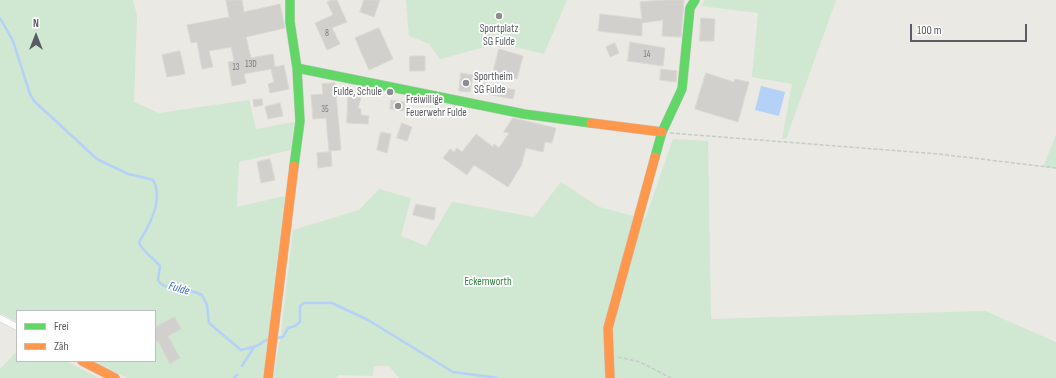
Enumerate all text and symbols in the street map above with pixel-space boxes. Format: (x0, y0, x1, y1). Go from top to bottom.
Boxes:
marker: Sportplatz SG Fulde (494, 11, 504, 21)
north arrow (16, 16, 56, 56)
scale bar (912, 16, 1029, 42)
text: N (33, 17, 39, 30)
place label: Sportplatz SG Fulde (480, 22, 518, 48)
text: 100 m (917, 23, 942, 38)
house number: 8 (325, 29, 329, 39)
house number: 14 (644, 50, 650, 60)
house number: 13D (245, 60, 257, 70)
house number: 13 (233, 63, 239, 73)
place label: Sportheim SG Fulde (474, 70, 513, 96)
marker: Sportheim SG Fulde (461, 78, 471, 88)
place label: Fulde, Schule (333, 85, 382, 99)
marker: Fulde, Schule (385, 87, 395, 97)
place label: Freiwillige Feuerwehr Fulde (406, 93, 467, 119)
marker: Freiwillige Feuerwehr Fulde (393, 101, 403, 111)
house number: 35 (321, 105, 329, 115)
park label: Eckernworth (464, 275, 512, 289)
water label: Fulde (167, 279, 191, 299)
legend (16, 310, 156, 362)
text: Frei (54, 319, 69, 334)
text: Zäh (54, 339, 69, 354)

